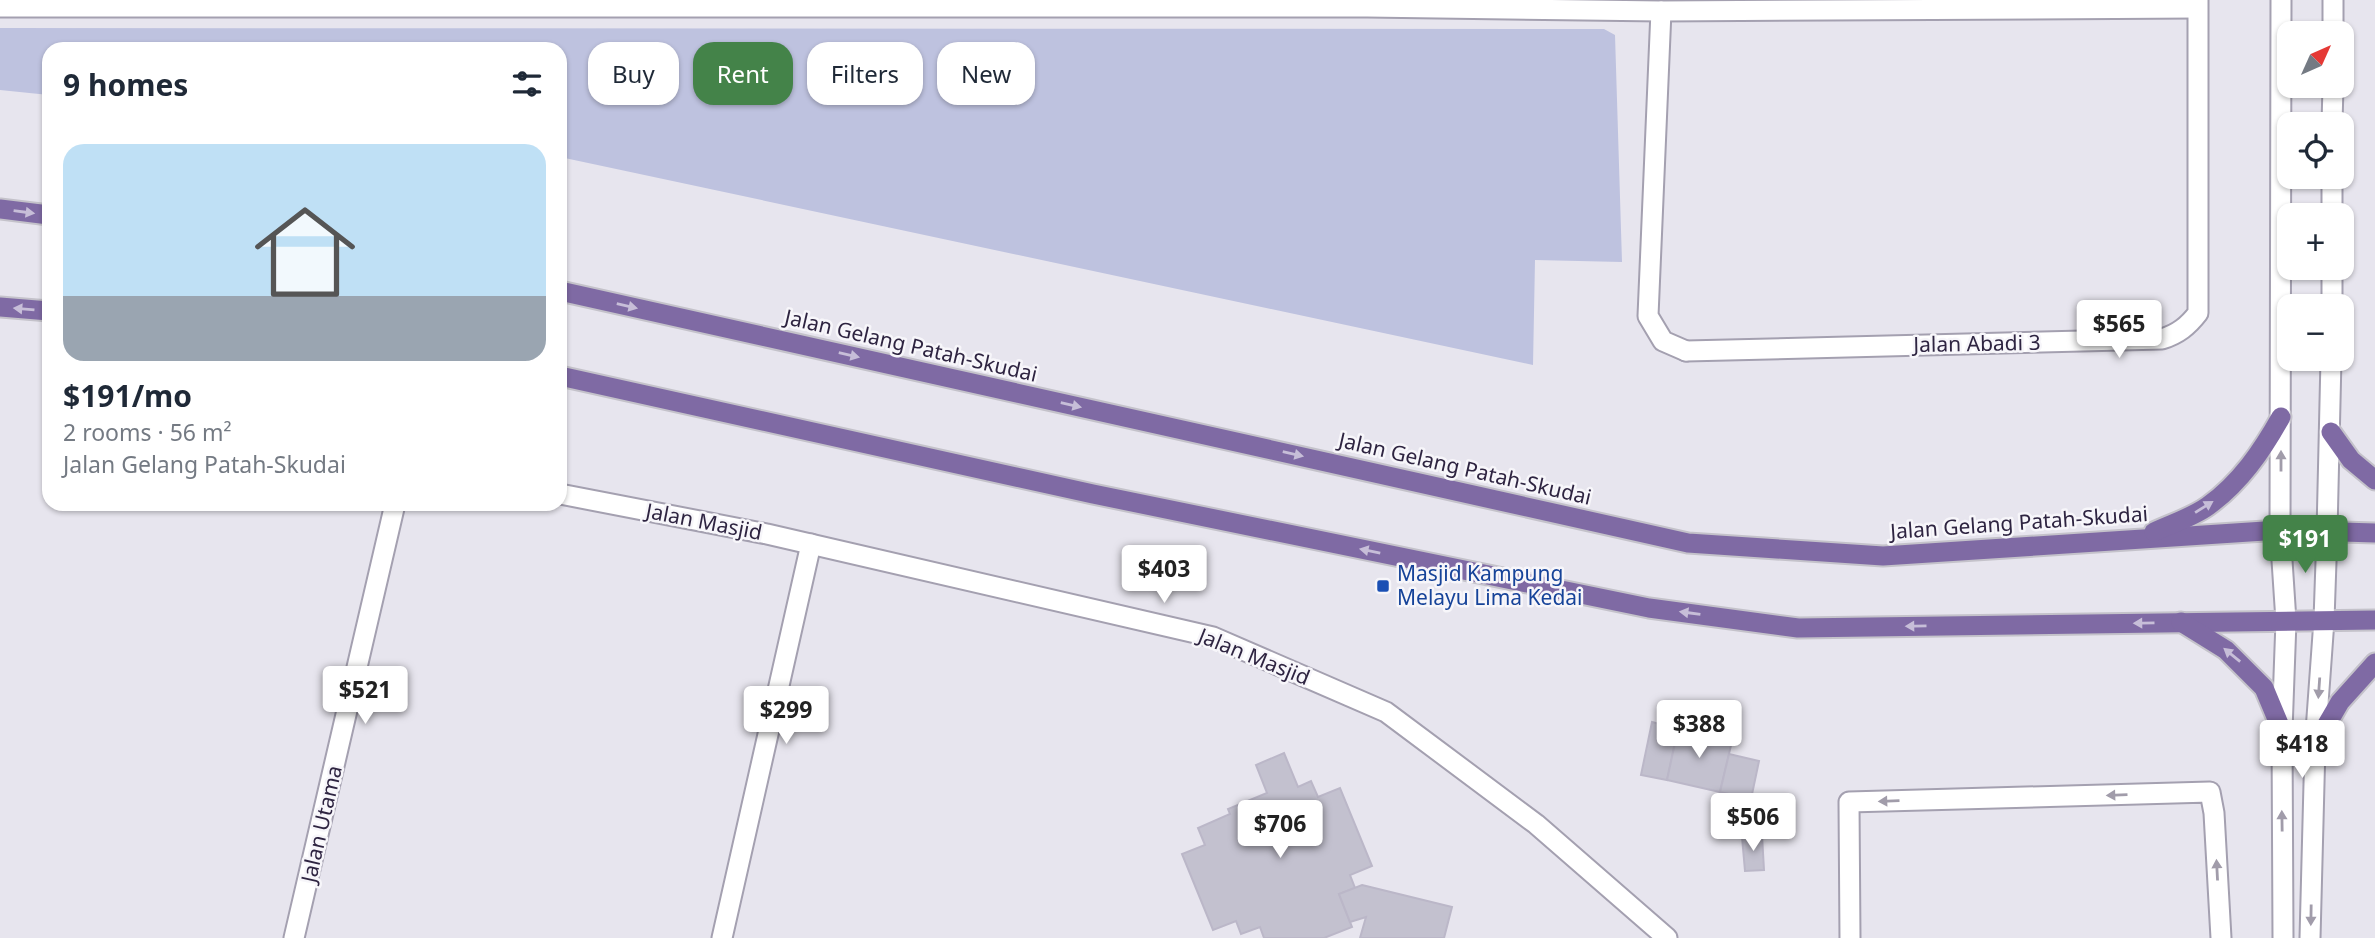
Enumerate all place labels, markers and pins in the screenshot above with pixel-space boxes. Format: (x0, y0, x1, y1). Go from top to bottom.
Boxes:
pin: $565 (2078, 300, 2160, 360)
pin: $191 (2264, 516, 2346, 575)
pin: $403 (1123, 546, 1205, 605)
place label: Masjid Kampung Melayu Lima Kedai (1397, 559, 1583, 611)
marker: Masjid Kampung Melayu Lima Kedai (1375, 578, 1391, 594)
pin: $521 (324, 666, 406, 726)
pin: $299 (745, 686, 827, 746)
pin: $388 (1658, 700, 1740, 760)
pin: $418 (2261, 720, 2343, 780)
pin: $506 (1712, 794, 1794, 853)
pin: $706 (1239, 800, 1321, 860)

